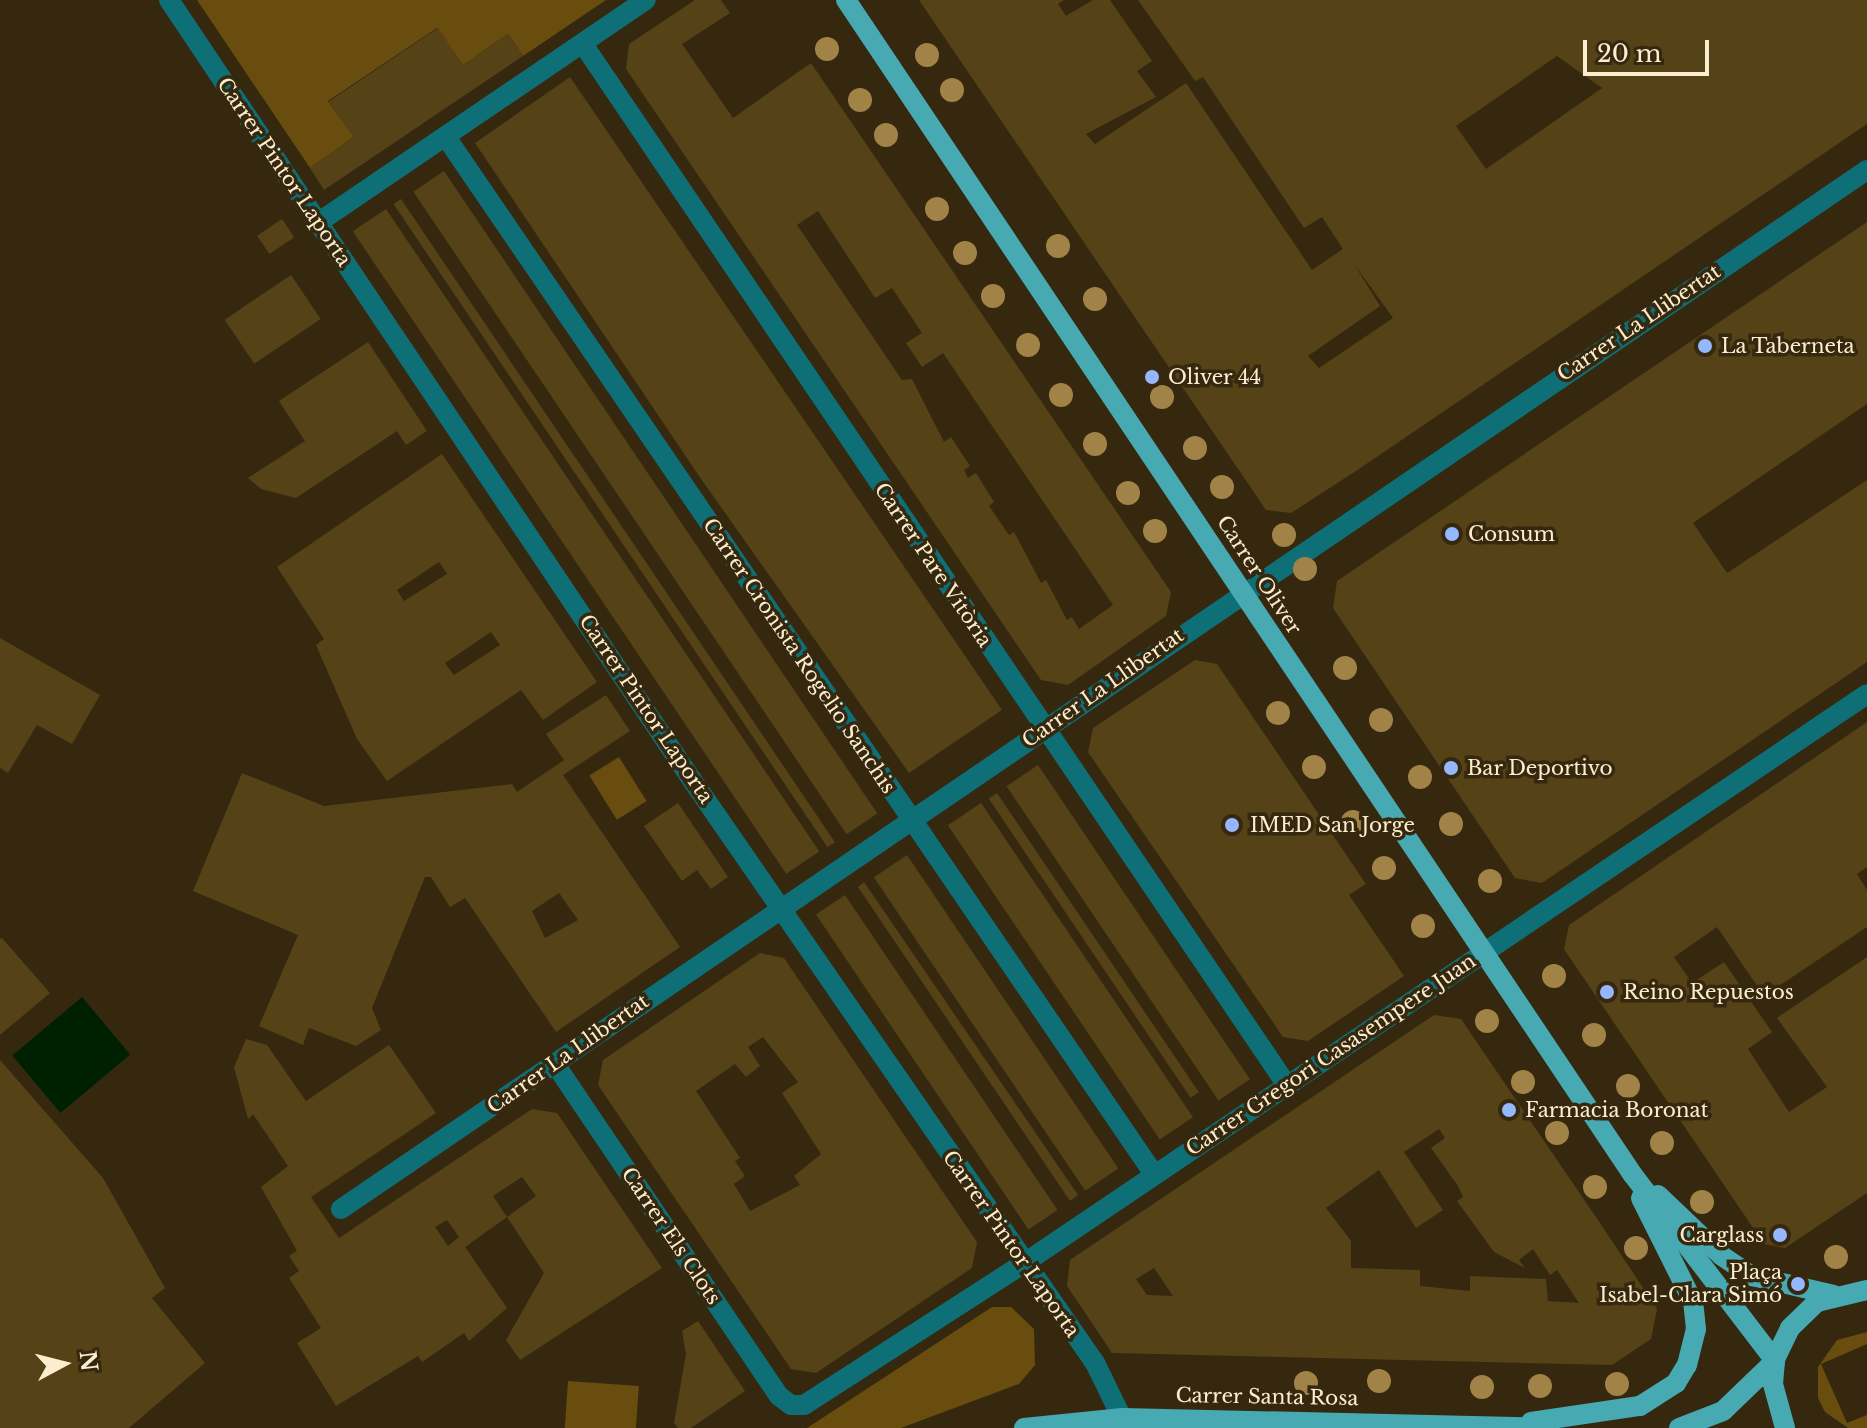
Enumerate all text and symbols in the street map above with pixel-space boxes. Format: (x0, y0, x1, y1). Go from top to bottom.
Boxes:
scale bar (1587, 24, 1713, 74)
text: 20 m (1597, 39, 1662, 68)
street label: Carrer Pintor Laporta (212, 73, 356, 271)
street label: Carrer La Llibertat (1553, 259, 1725, 387)
place label: La Taberneta (1721, 334, 1855, 358)
marker: La Taberneta (1696, 337, 1714, 355)
place label: Oliver 44 (1168, 365, 1262, 389)
marker: Oliver 44 (1143, 368, 1161, 386)
street label: Carrer Pare Vitòria (869, 478, 997, 652)
street label: Carrer Oliver (1212, 511, 1306, 639)
street label: Carrer Cronista Rogelio Sanchis (697, 514, 901, 798)
place label: Consum (1468, 522, 1555, 546)
marker: Consum (1443, 525, 1461, 543)
street label: Carrer Pintor Laporta (574, 610, 718, 808)
street label: Carrer La Llibertat (1017, 623, 1189, 753)
place label: Bar Deportivo (1467, 756, 1613, 780)
marker: Bar Deportivo (1442, 759, 1460, 777)
place label: IMED San Jorge (1250, 813, 1415, 837)
marker: IMED San Jorge (1221, 814, 1243, 836)
street label: Carrer Gregori Casasempere Juan (1181, 949, 1481, 1161)
place label: Reino Repuestos (1623, 980, 1794, 1004)
marker: Reino Repuestos (1598, 983, 1616, 1001)
street label: Carrer La Llibertat (482, 989, 654, 1119)
place label: Farmacia Boronat (1525, 1098, 1708, 1122)
marker: Farmacia Boronat (1500, 1101, 1518, 1119)
street label: Carrer Pintor Laporta (937, 1146, 1085, 1342)
street label: Carrer Els Clots (616, 1163, 726, 1309)
place label: Carglass (1680, 1223, 1764, 1247)
marker: Carglass (1771, 1226, 1789, 1244)
place label: Plaça Isabel-Clara Simó (1599, 1260, 1782, 1307)
marker: Plaça Isabel-Clara Simó (1789, 1275, 1807, 1293)
north arrow (24, 1324, 104, 1404)
text: N (74, 1349, 103, 1373)
street label: Carrer Santa Rosa (1175, 1383, 1359, 1411)

